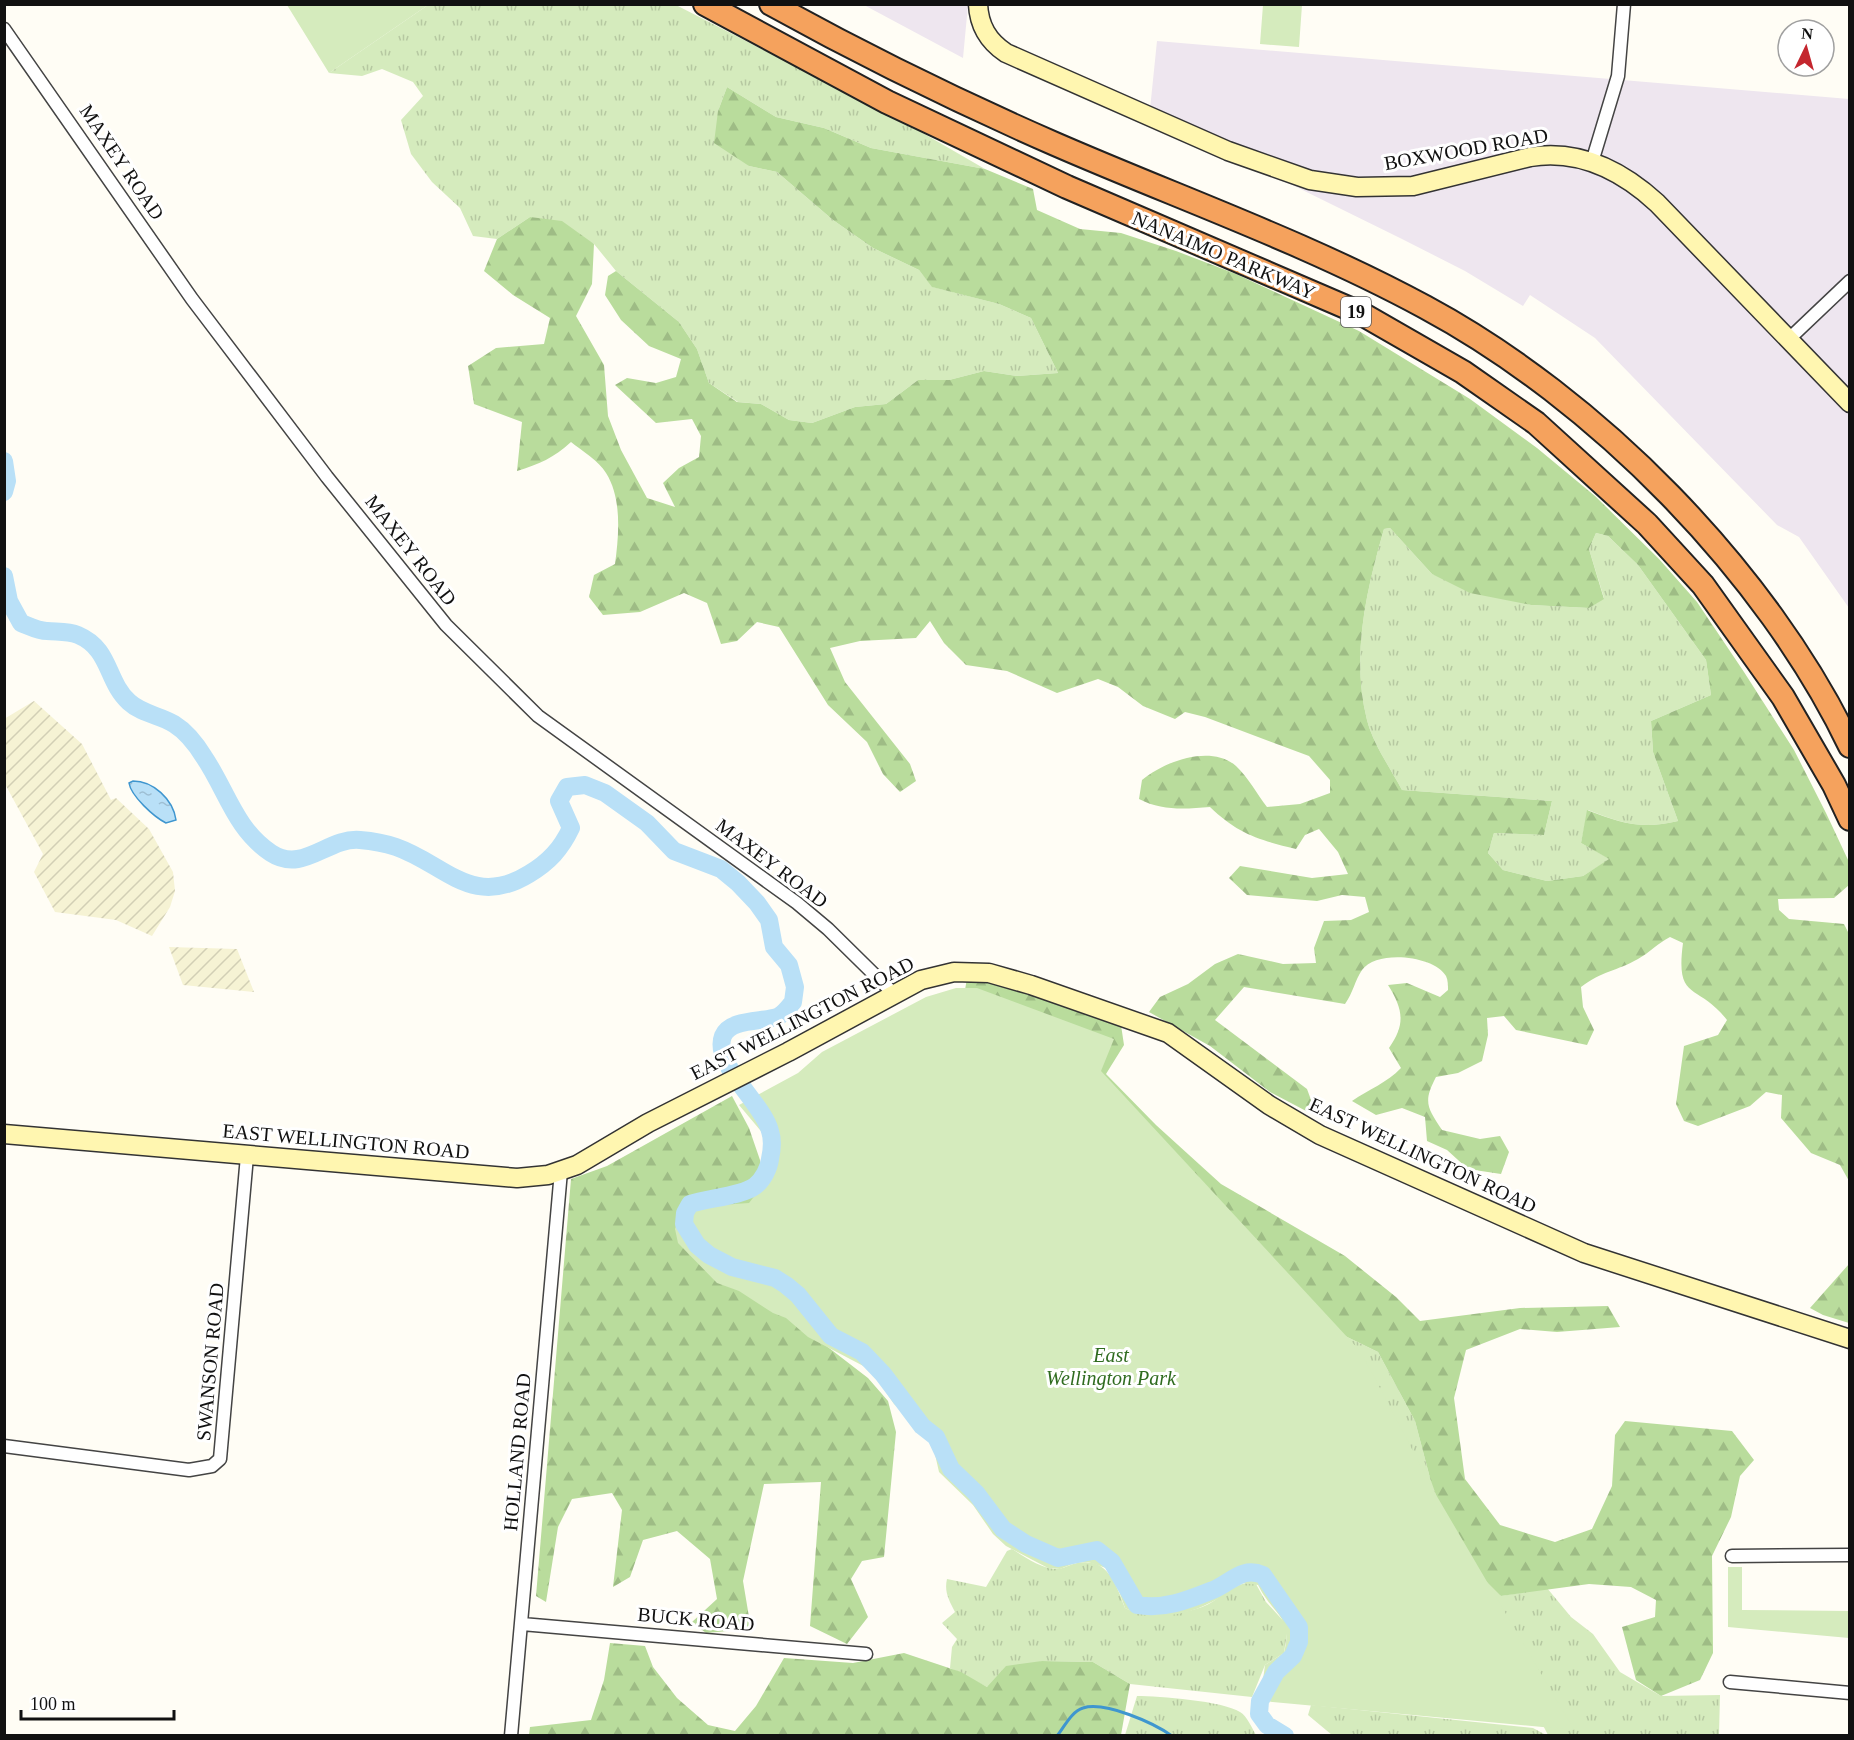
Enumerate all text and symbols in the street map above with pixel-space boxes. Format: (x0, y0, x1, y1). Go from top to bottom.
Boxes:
north arrow (1776, 18, 1836, 78)
text: N (1801, 25, 1814, 43)
street label: MAXEY ROAD (75, 100, 169, 224)
street label: BOXWOOD ROAD (1382, 124, 1550, 174)
street label: NANAIMO PARKWAY (1129, 206, 1319, 304)
road number: 19 (1341, 297, 1371, 327)
street label: MAXEY ROAD (361, 490, 461, 610)
street label: MAXEY ROAD (712, 814, 832, 912)
street label: EAST WELLINGTON ROAD (687, 952, 917, 1084)
street label: EAST WELLINGTON ROAD (1306, 1093, 1540, 1217)
street label: EAST WELLINGTON ROAD (222, 1119, 470, 1163)
street label: SWANSON ROAD (192, 1282, 228, 1442)
park label: East Wellington Park (1046, 1344, 1177, 1390)
street label: HOLLAND ROAD (499, 1372, 535, 1532)
street label: BUCK ROAD (637, 1603, 755, 1635)
scale bar (21, 1683, 174, 1721)
text: 100 m (30, 1694, 76, 1714)

